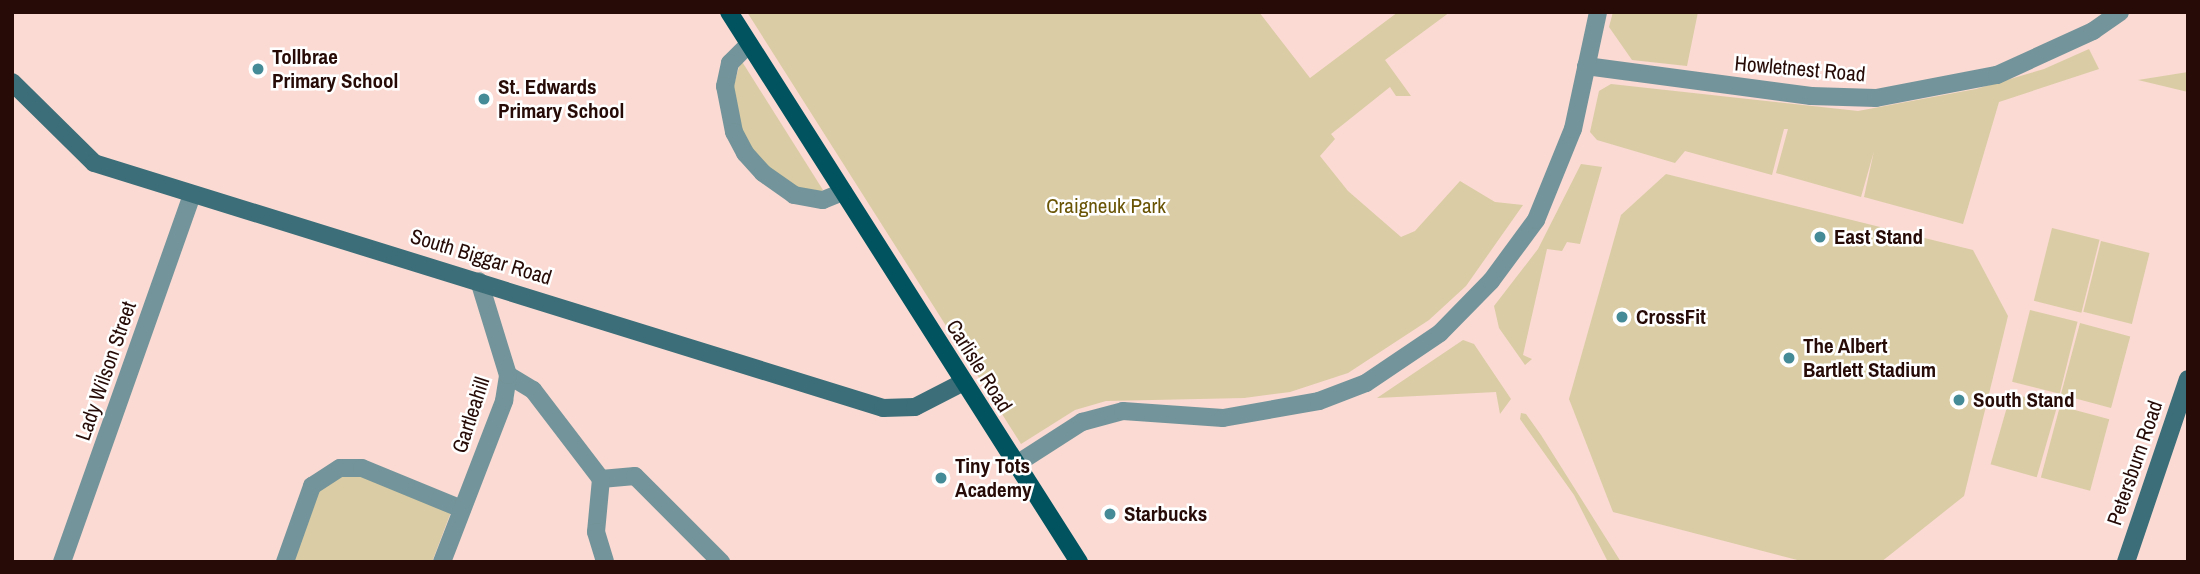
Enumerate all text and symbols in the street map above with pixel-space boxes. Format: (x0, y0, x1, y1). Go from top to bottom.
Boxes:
place label: Tollbrae Primary School (272, 44, 398, 94)
street label: Howletnest Road (1734, 51, 1866, 87)
marker: Tollbrae Primary School (250, 61, 266, 77)
place label: St. Edwards Primary School (498, 74, 624, 124)
marker: St. Edwards Primary School (476, 91, 492, 107)
park label: Craigneuk Park (1046, 193, 1166, 219)
street label: South Biggar Road (407, 224, 555, 290)
place label: East Stand (1834, 224, 1923, 250)
marker: East Stand (1812, 229, 1828, 245)
street label: Lady Wilson Street (70, 298, 142, 444)
place label: CrossFit (1636, 304, 1706, 330)
marker: CrossFit (1614, 309, 1630, 325)
street label: Carlisle Road (941, 315, 1017, 417)
place label: The Albert Bartlett Stadium (1803, 333, 1936, 383)
marker: The Albert Bartlett Stadium (1781, 350, 1797, 366)
street label: Gartleahill (447, 374, 495, 456)
place label: South Stand (1973, 387, 2074, 413)
marker: South Stand (1951, 392, 1967, 408)
street label: Petersburn Road (2102, 397, 2168, 529)
place label: Tiny Tots Academy (955, 453, 1032, 503)
marker: Tiny Tots Academy (933, 470, 949, 486)
place label: Starbucks (1124, 501, 1207, 527)
marker: Starbucks (1102, 506, 1118, 522)

